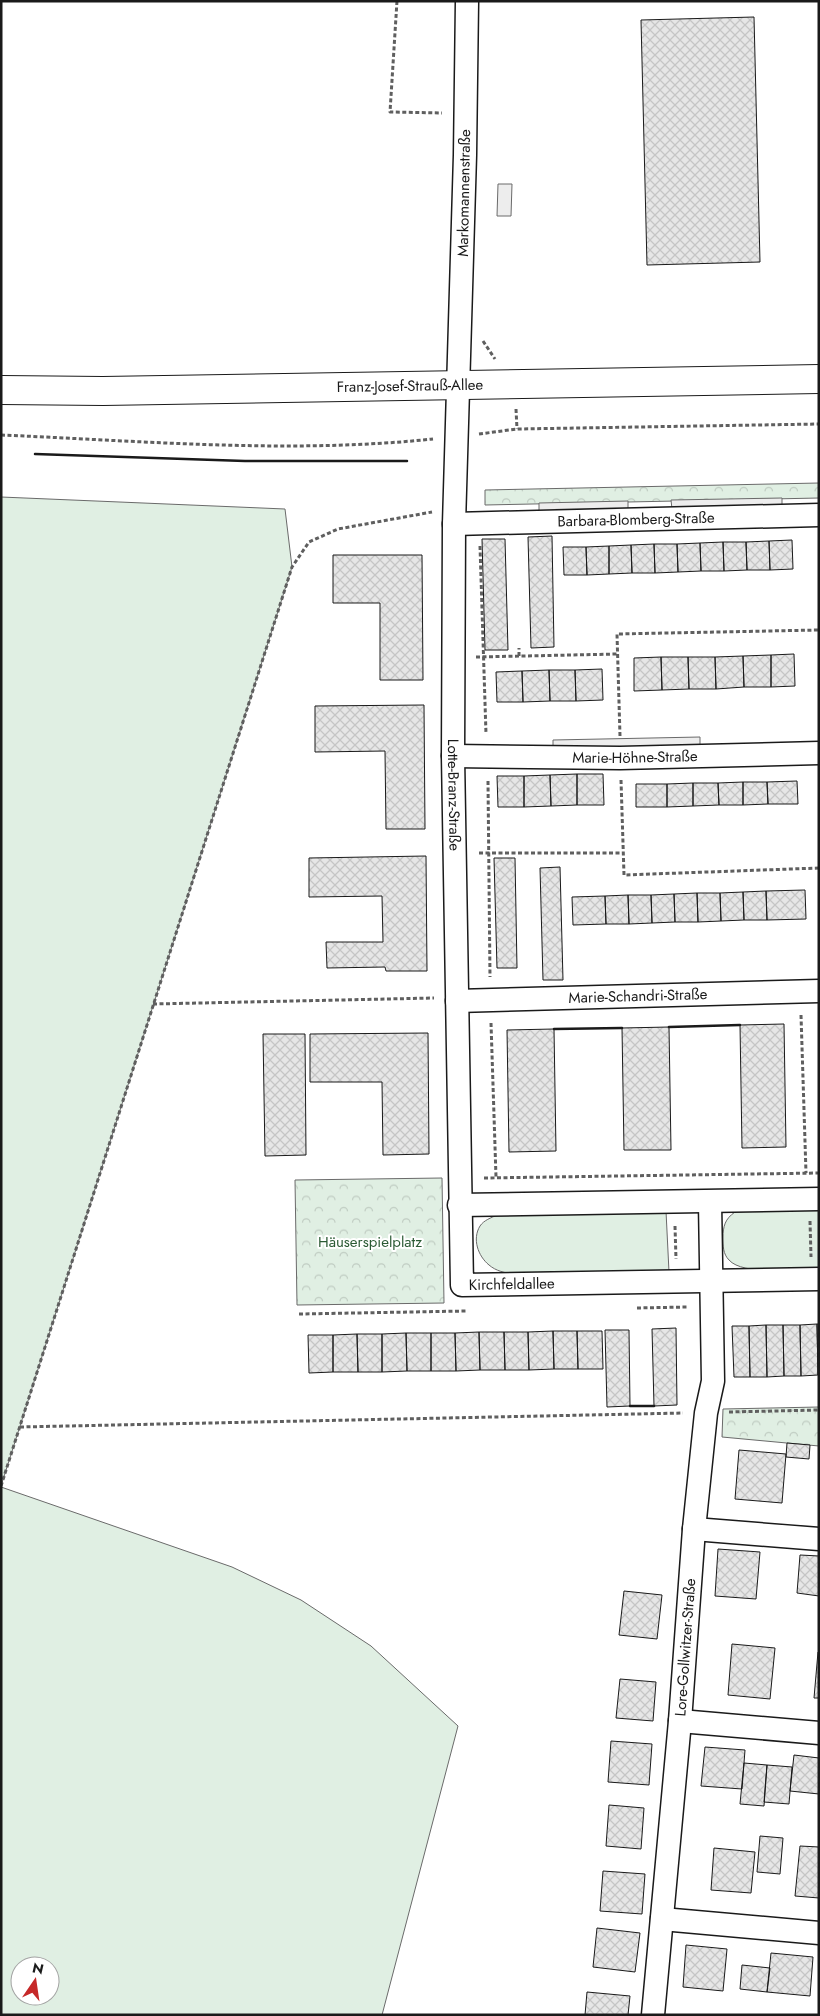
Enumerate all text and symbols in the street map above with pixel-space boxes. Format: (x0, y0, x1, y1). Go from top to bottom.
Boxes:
street label: Markomannenstraße (452, 129, 476, 257)
street label: Franz-Josef-Strauß-Allee (336, 374, 484, 398)
street label: Barbara-Blomberg-Straße (557, 507, 715, 532)
street label: Lotte-Branz-Straße (442, 739, 466, 851)
street label: Marie-Höhne-Straße (572, 745, 698, 769)
street label: Marie-Schandri-Straße (568, 983, 708, 1009)
park label: Häuserspielplatz (318, 1231, 422, 1253)
street label: Kirchfeldallee (469, 1272, 555, 1296)
street label: Lore-Gollwitzer-Straße (669, 1577, 701, 1717)
north arrow (10, 1956, 60, 2006)
text: N (30, 1957, 46, 1979)

